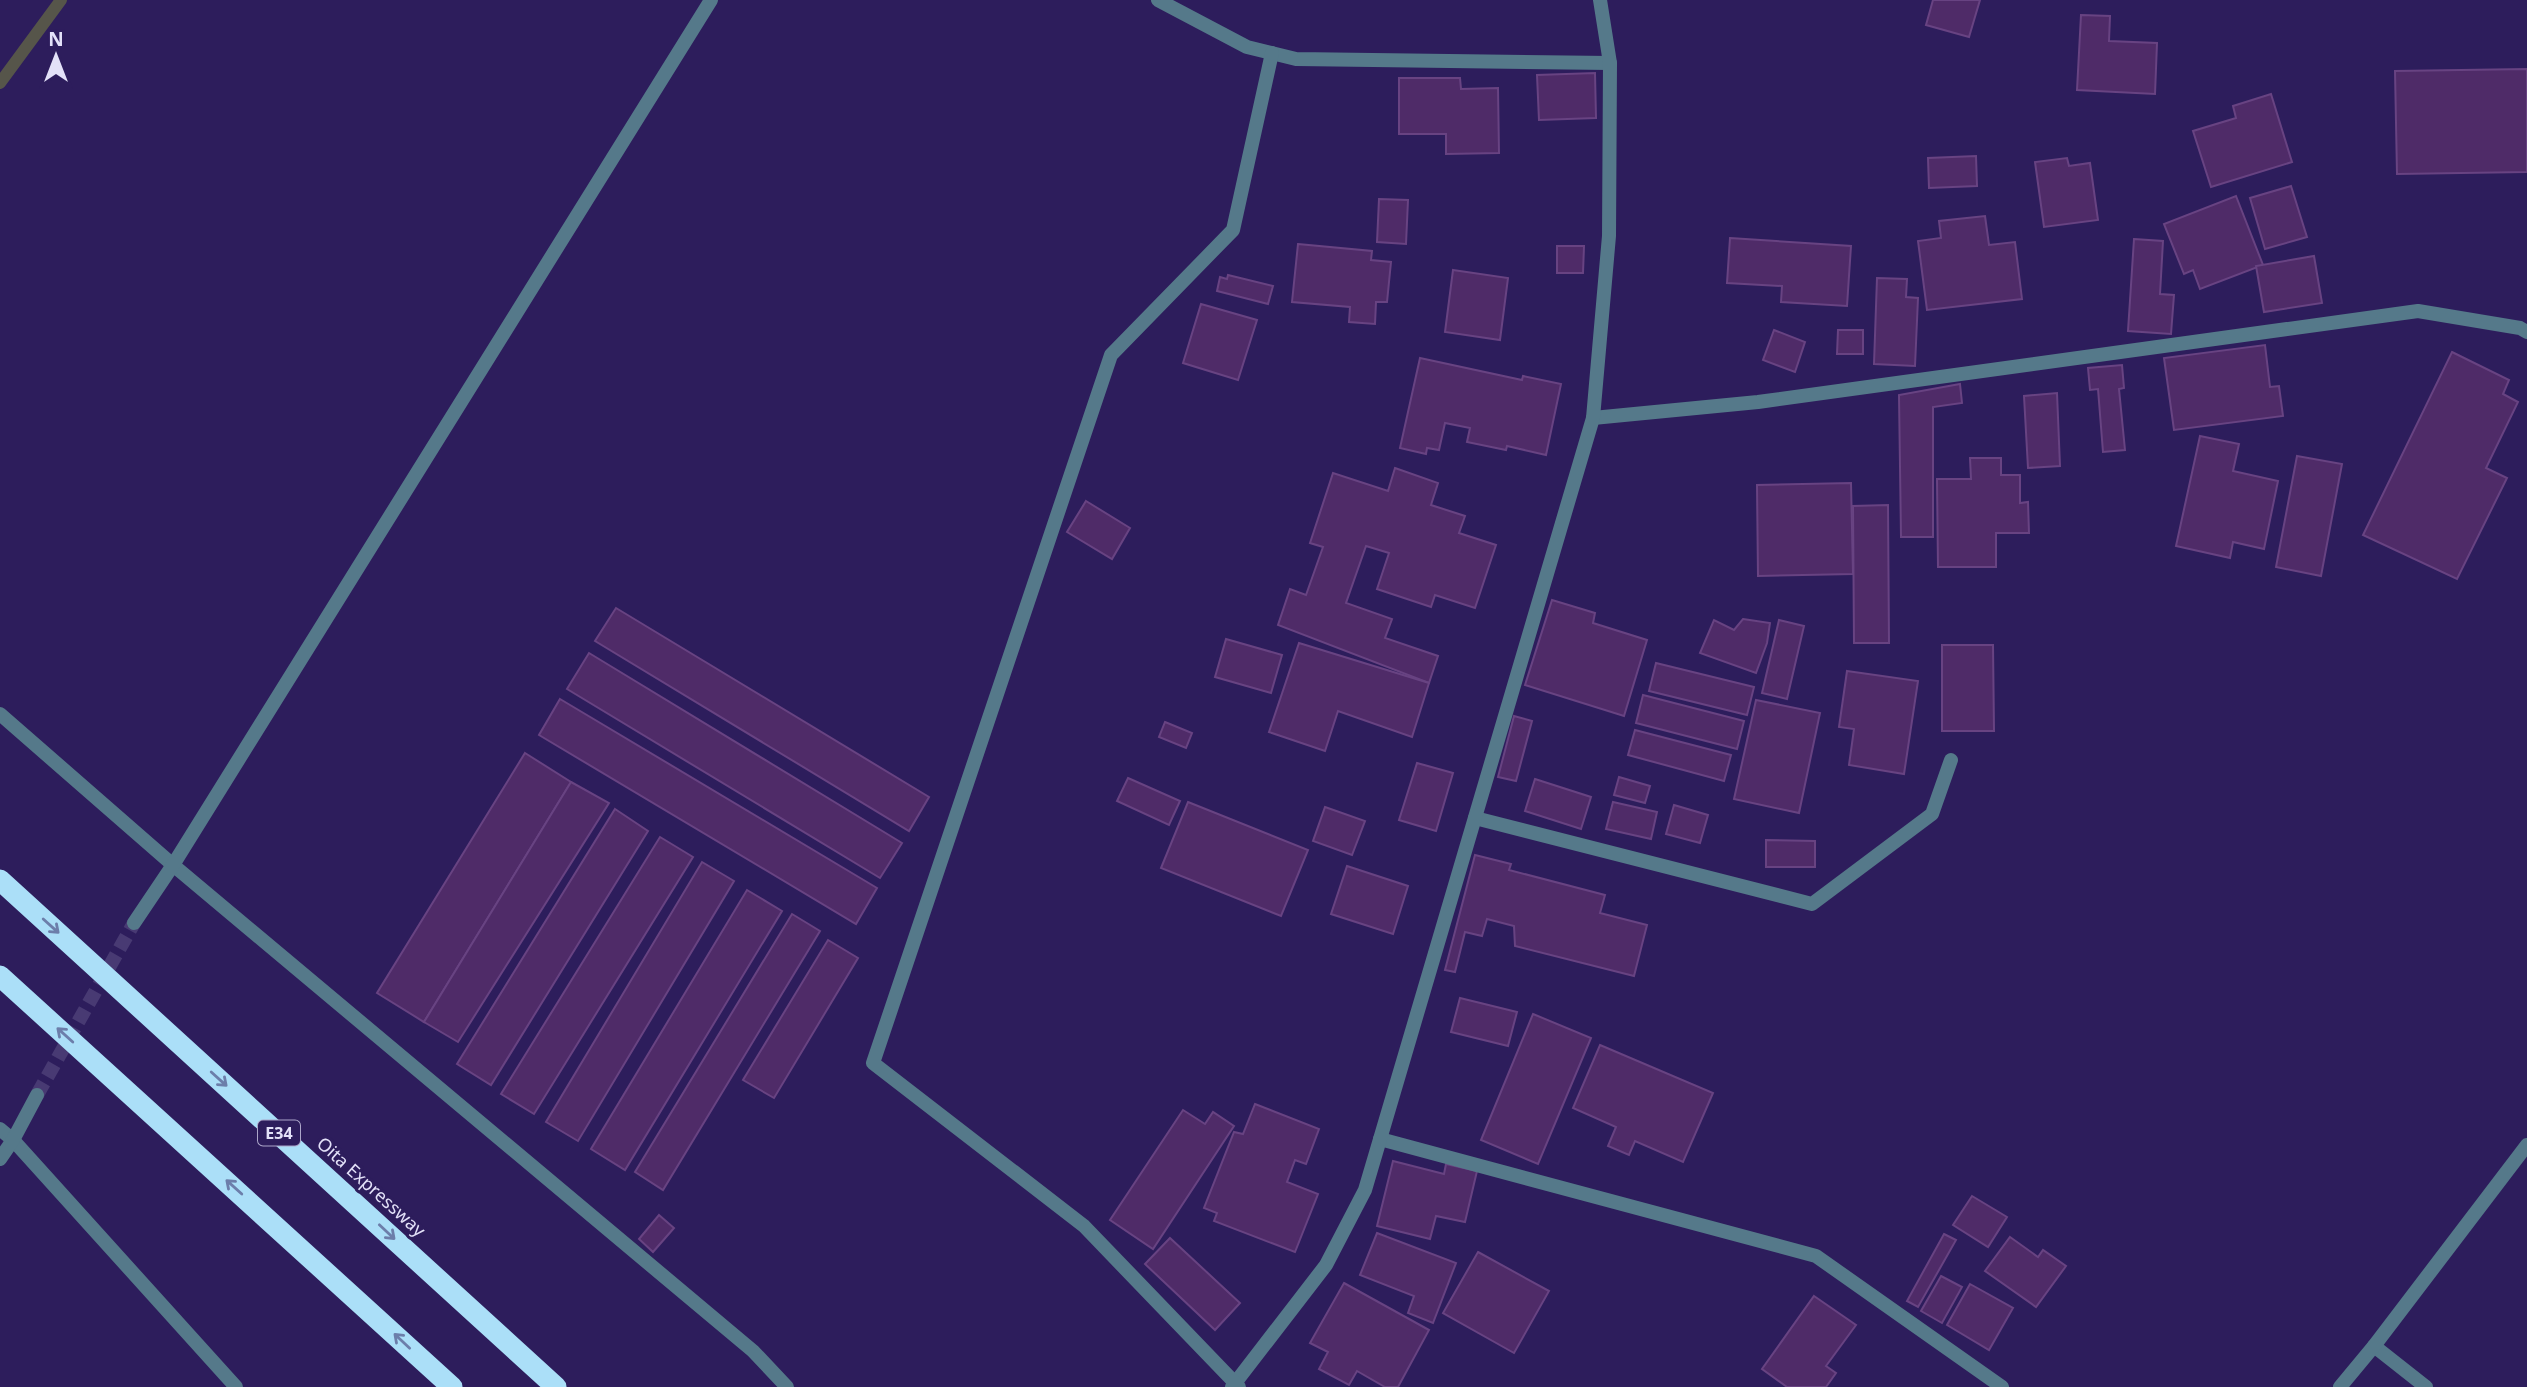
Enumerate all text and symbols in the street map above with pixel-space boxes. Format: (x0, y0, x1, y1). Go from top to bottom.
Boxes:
north arrow (21, 21, 91, 91)
text: N (48, 26, 64, 52)
one-way arrow (41, 918, 59, 934)
one-way arrow (56, 1027, 74, 1043)
one-way arrow (210, 1071, 228, 1087)
road number: E34 (258, 1120, 300, 1146)
street label: Oita Expressway (312, 1131, 432, 1242)
one-way arrow (225, 1179, 243, 1195)
one-way arrow (378, 1224, 396, 1240)
one-way arrow (394, 1332, 411, 1349)

